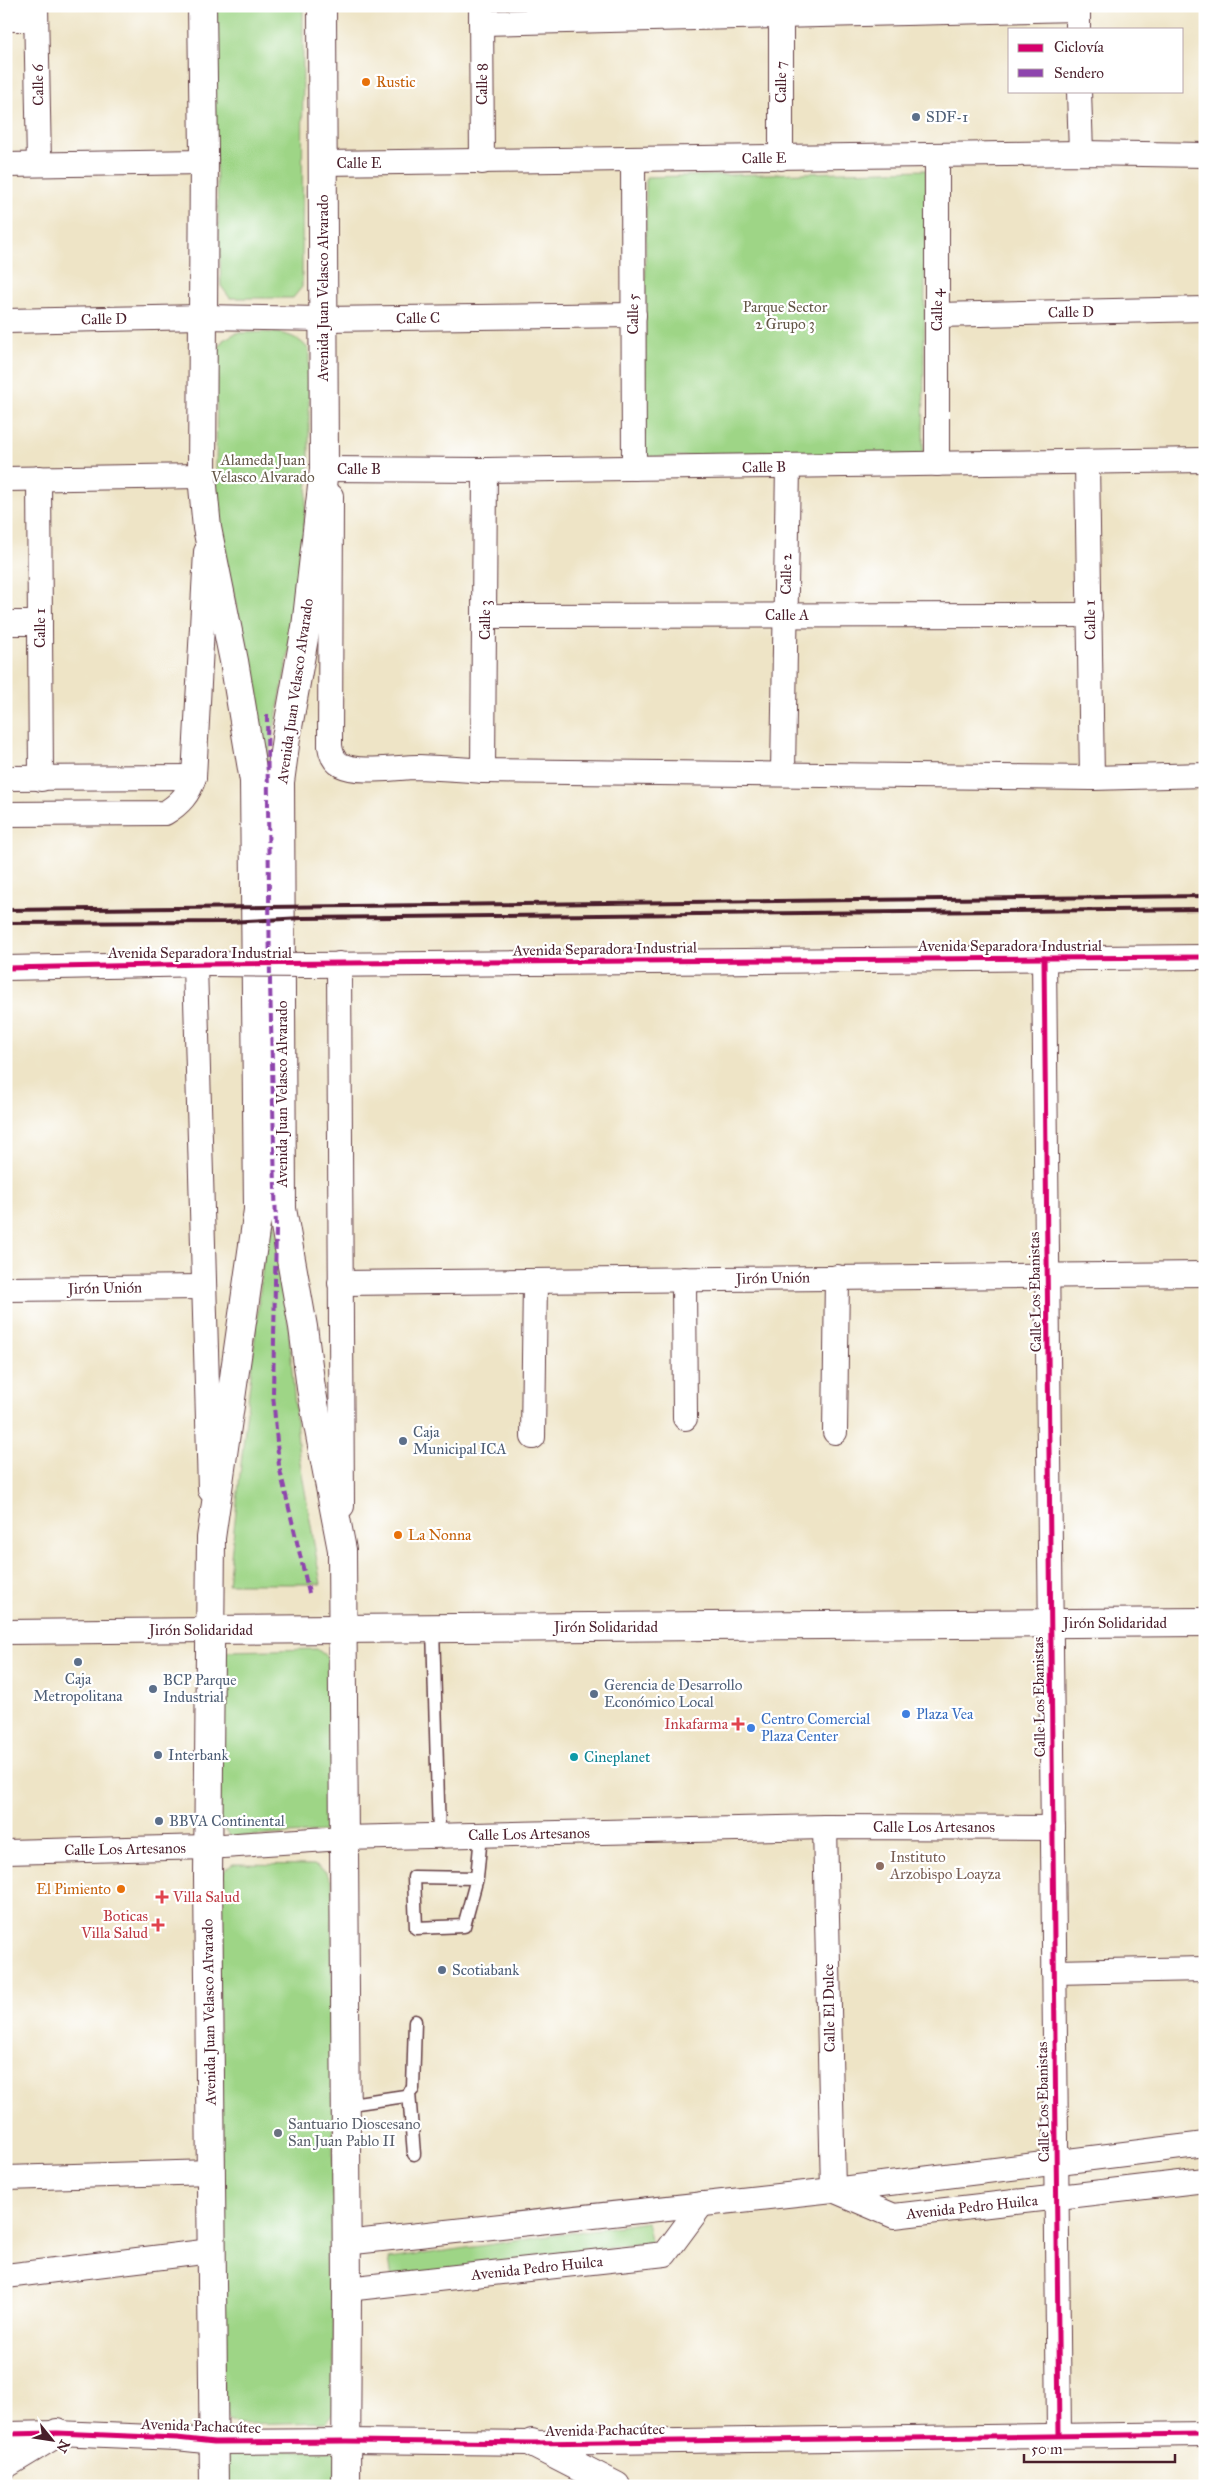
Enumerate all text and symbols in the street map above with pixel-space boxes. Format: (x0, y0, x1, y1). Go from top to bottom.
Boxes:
legend (1008, 28, 1184, 92)
text: Ciclovía (1054, 38, 1105, 56)
street label: Calle 7 (772, 61, 790, 103)
street label: Calle 6 (29, 63, 47, 106)
street label: Calle 8 (473, 63, 491, 105)
text: Sendero (1054, 64, 1104, 82)
place label: Rustic (376, 73, 416, 91)
marker: Rustic (360, 76, 372, 88)
place label: SDF-1 (926, 108, 968, 126)
marker: SDF-1 (910, 111, 922, 123)
street label: Calle E (741, 149, 787, 167)
street label: Calle E (337, 154, 382, 172)
street label: Avenida Juan Velasco Alvarado (314, 194, 333, 382)
street label: Calle 4 (928, 288, 946, 331)
street label: Calle 5 (624, 293, 642, 335)
park label: Parque Sector 2 Grupo 3 (743, 298, 828, 333)
street label: Calle D (1048, 303, 1094, 321)
street label: Calle C (396, 309, 440, 327)
street label: Calle D (81, 310, 127, 328)
park label: Alameda Juan Velasco Alvarado (210, 451, 315, 486)
street label: Calle B (742, 458, 786, 476)
street label: Calle B (337, 460, 381, 478)
street label: Calle 2 (777, 552, 795, 595)
street label: Avenida Juan Velasco Alvarado (273, 597, 318, 786)
street label: Calle 3 (476, 600, 494, 640)
street label: Calle 1 (1081, 600, 1099, 640)
street label: Calle A (765, 606, 809, 624)
street label: Calle 1 (31, 608, 49, 648)
street label: Avenida Separadora Industrial (917, 937, 1103, 955)
street label: Avenida Separadora Industrial (512, 938, 698, 960)
street label: Avenida Separadora Industrial (107, 944, 293, 962)
street label: Avenida Juan Velasco Alvarado (273, 1000, 292, 1188)
street label: Calle Los Ebanistas (1025, 1231, 1045, 1353)
street label: Jirón Unión (734, 1268, 810, 1289)
street label: Jirón Unión (66, 1278, 142, 1299)
place label: Caja Municipal ICA (413, 1423, 507, 1458)
marker: Caja Municipal ICA (397, 1435, 409, 1447)
place label: La Nonna (408, 1526, 472, 1544)
marker: La Nonna (392, 1529, 404, 1541)
street label: Jirón Solidaridad (1061, 1614, 1168, 1633)
street label: Jirón Solidaridad (552, 1618, 659, 1637)
street label: Jirón Solidaridad (147, 1621, 254, 1640)
street label: Calle Los Ebanistas (1029, 1636, 1049, 1758)
marker: Caja Metropolitana (72, 1656, 84, 1668)
place label: Caja Metropolitana (33, 1670, 123, 1705)
place label: BCP Parque Industrial (163, 1671, 237, 1706)
place label: Gerencia de Desarrollo Económico Local (604, 1676, 743, 1711)
marker: BCP Parque Industrial (147, 1683, 159, 1695)
marker: Gerencia de Desarrollo Económico Local (588, 1688, 600, 1700)
place label: Plaza Vea (916, 1705, 974, 1723)
marker: Plaza Vea (900, 1708, 912, 1720)
place label: Centro Comercial Plaza Center (761, 1710, 871, 1745)
place label: Inkafarma (664, 1715, 729, 1733)
marker: Inkafarma (732, 1718, 744, 1730)
marker: Centro Comercial Plaza Center (745, 1722, 757, 1734)
place label: Interbank (168, 1746, 228, 1764)
place label: Cineplanet (584, 1748, 651, 1766)
marker: Interbank (152, 1749, 164, 1761)
marker: Cineplanet (568, 1751, 580, 1763)
place label: BBVA Continental (169, 1812, 286, 1830)
marker: BBVA Continental (153, 1815, 165, 1827)
street label: Calle Los Artesanos (873, 1818, 995, 1836)
street label: Calle Los Artesanos (468, 1824, 590, 1844)
street label: Calle Los Artesanos (64, 1839, 186, 1859)
place label: Instituto Arzobispo Loayza (889, 1848, 1001, 1883)
marker: Instituto Arzobispo Loayza (874, 1860, 886, 1872)
place label: El Pimiento (36, 1880, 111, 1898)
marker: El Pimiento (115, 1883, 127, 1895)
place label: Villa Salud (172, 1888, 240, 1906)
marker: Villa Salud (155, 1890, 169, 1904)
place label: Boticas Villa Salud (80, 1907, 148, 1942)
street label: Avenida Juan Velasco Alvarado (198, 1918, 221, 2107)
marker: Boticas Villa Salud (152, 1919, 164, 1931)
place label: Scotiabank (452, 1961, 519, 1979)
marker: Scotiabank (436, 1964, 448, 1976)
street label: Calle El Dulce (819, 1964, 839, 2052)
street label: Calle Los Ebanistas (1033, 2041, 1053, 2163)
place label: Santuario Dioscesano San Juan Pablo II (288, 2115, 421, 2151)
marker: Santuario Dioscesano San Juan Pablo II (272, 2127, 284, 2139)
street label: Avenida Pedro Huilca (904, 2191, 1039, 2223)
street label: Avenida Pedro Huilca (469, 2252, 604, 2284)
north arrow (28, 2414, 78, 2464)
street label: Avenida Pachacútec (140, 2415, 261, 2437)
street label: Avenida Pachacútec (544, 2420, 665, 2440)
scale bar (1024, 2432, 1175, 2464)
text: N (52, 2437, 73, 2456)
text: 50 m (1031, 2440, 1063, 2458)

